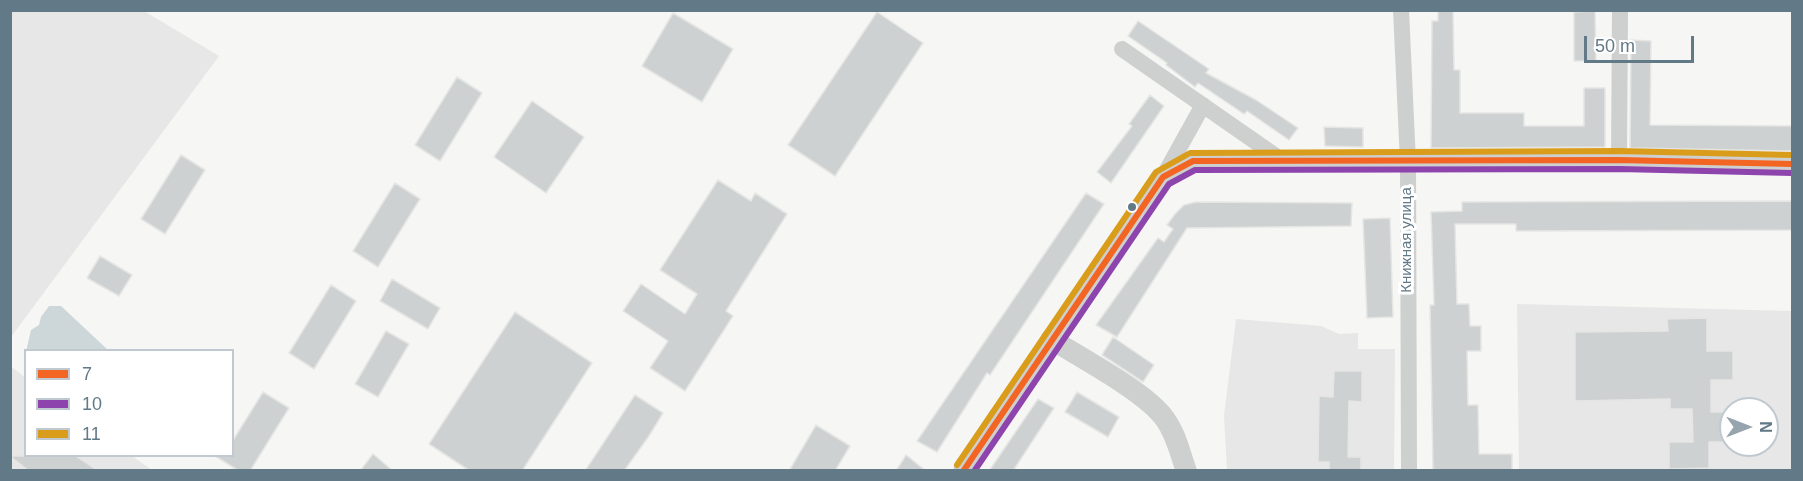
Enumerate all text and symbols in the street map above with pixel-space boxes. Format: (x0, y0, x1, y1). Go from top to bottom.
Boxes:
scale bar (1587, 24, 1696, 62)
text: 50 m (1595, 36, 1635, 56)
street label: Книжная улица (1398, 187, 1416, 293)
unlabelled marker (1126, 201, 1138, 213)
legend (24, 349, 234, 457)
text: 7 (82, 364, 92, 384)
text: 10 (82, 394, 102, 414)
north arrow (1719, 397, 1779, 457)
text: N (1757, 421, 1774, 433)
text: 11 (82, 424, 101, 444)

